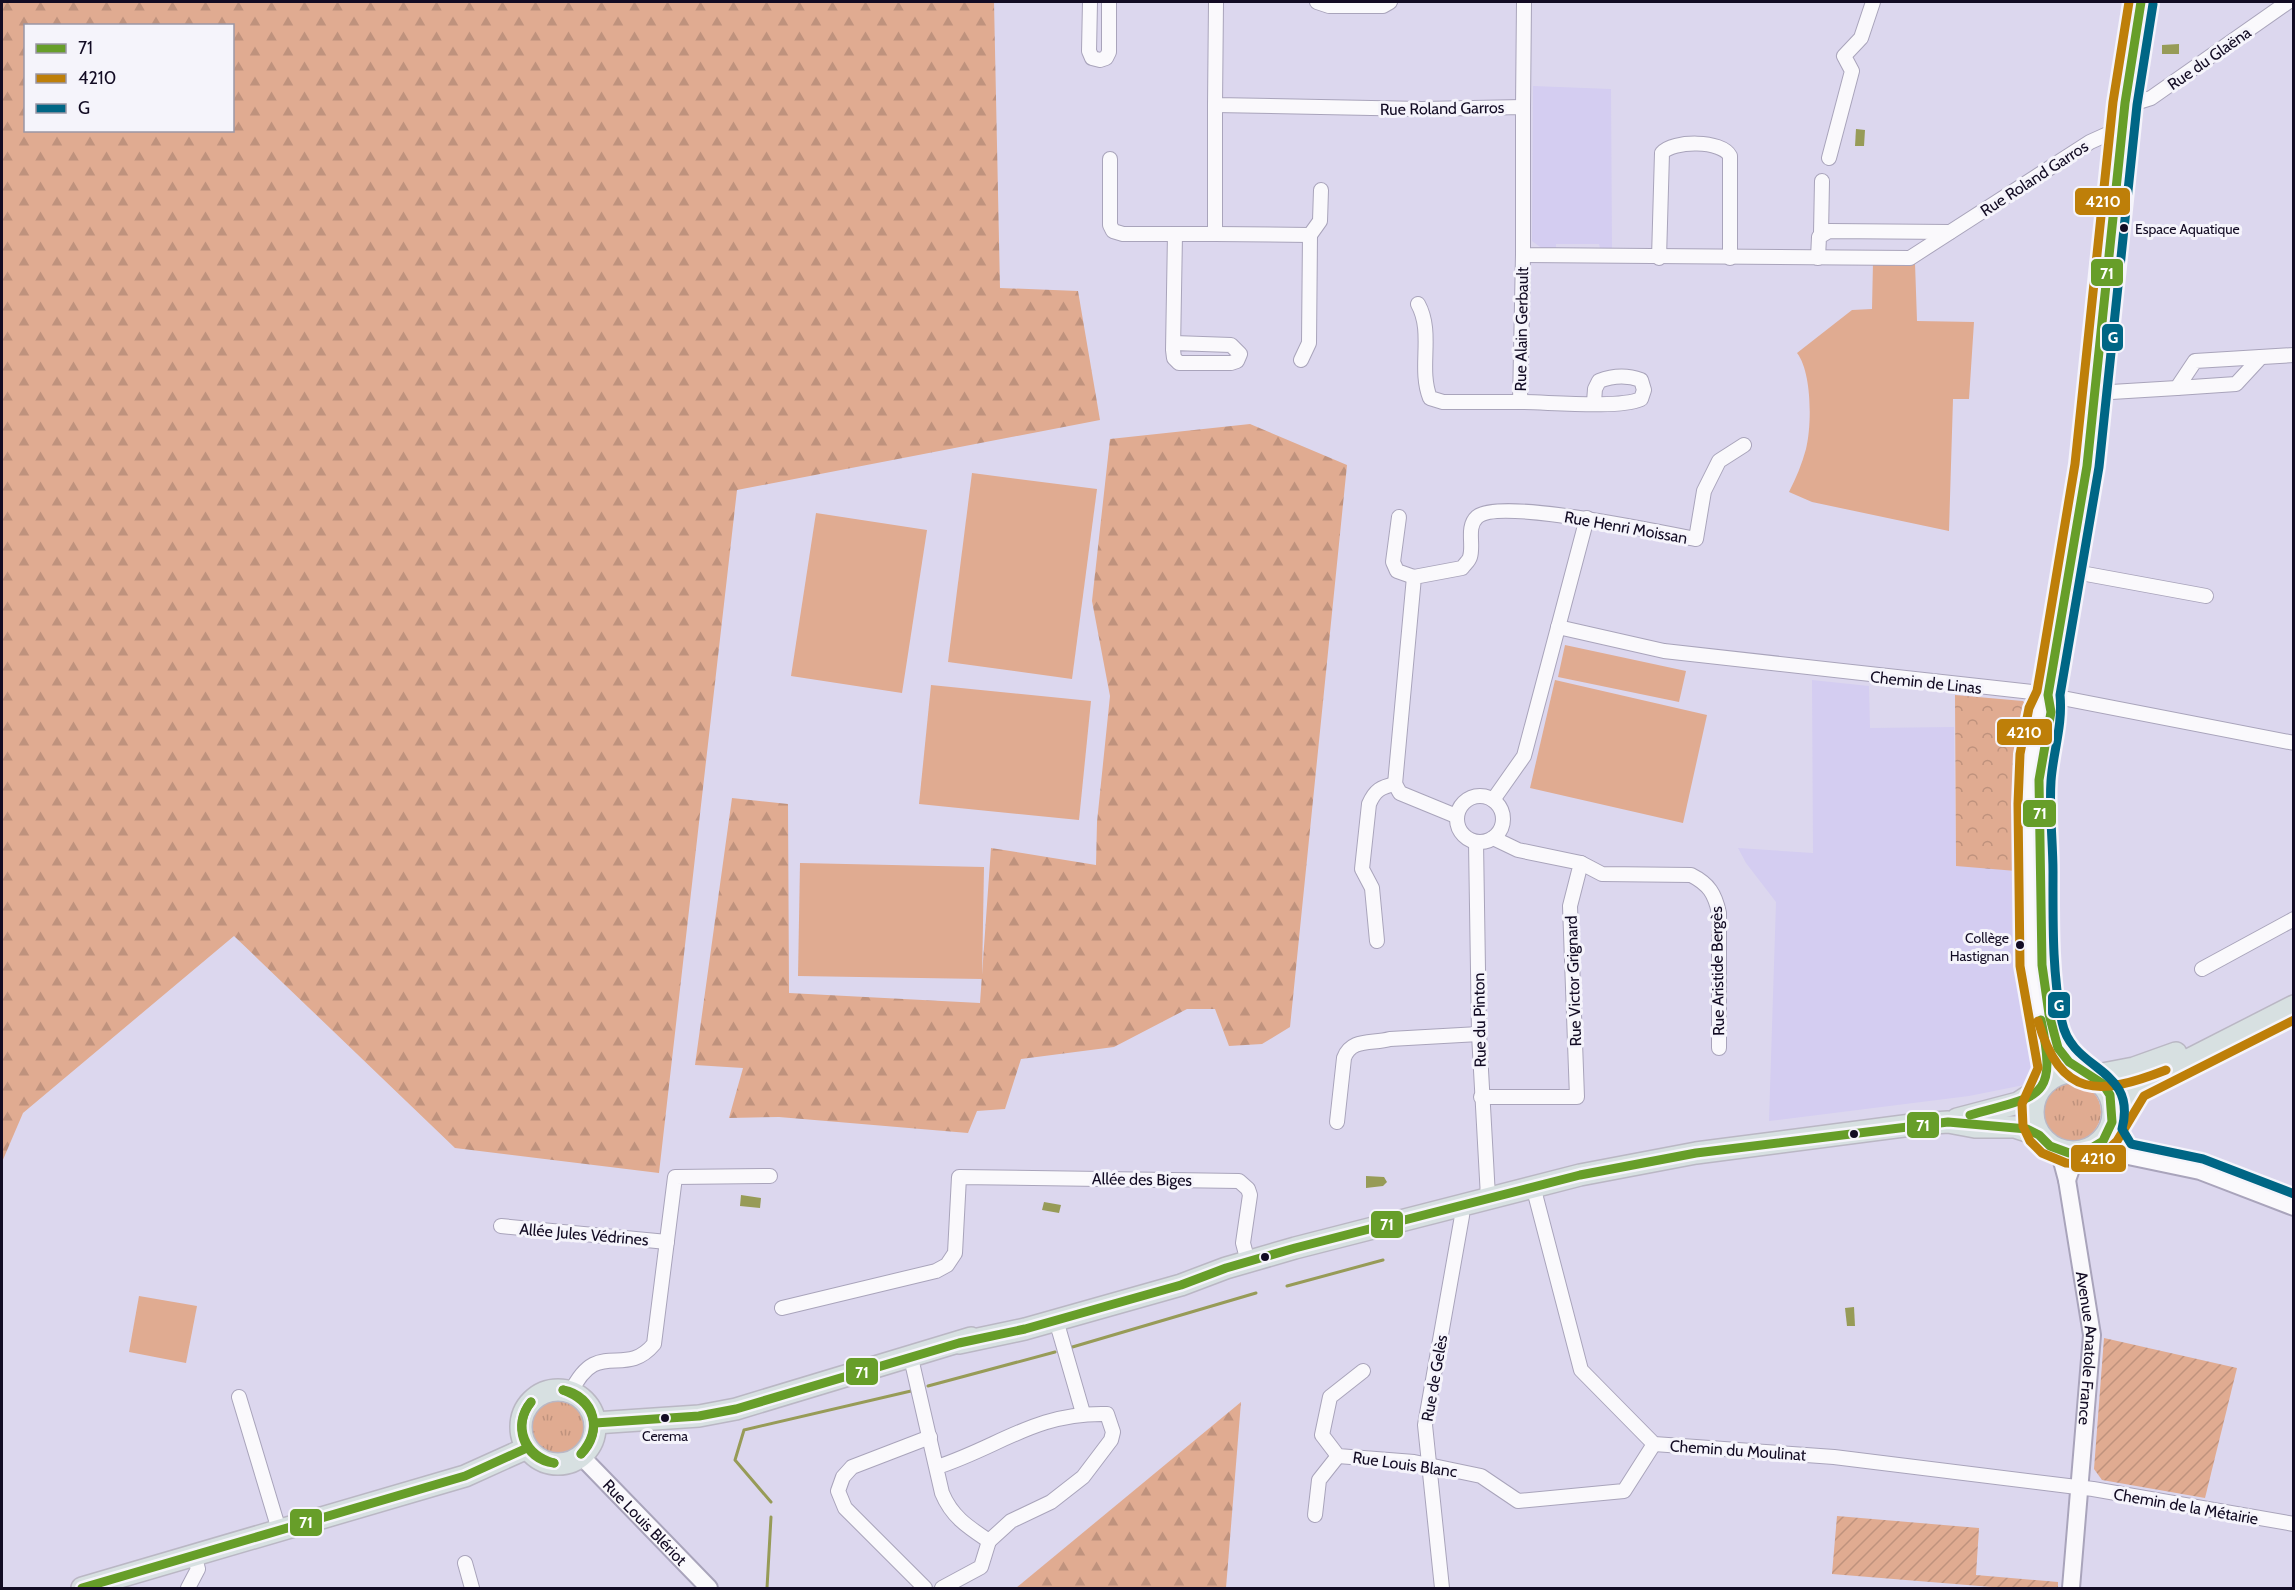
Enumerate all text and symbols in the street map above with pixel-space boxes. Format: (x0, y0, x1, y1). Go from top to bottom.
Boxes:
street label: Rue du Glaëna (2164, 23, 2255, 94)
legend (24, 24, 234, 132)
text: 71 (78, 37, 93, 59)
text: 4210 (78, 67, 116, 89)
text: G (78, 97, 90, 119)
street label: Rue Roland Garros (1380, 98, 1505, 119)
street label: Rue Roland Garros (1977, 136, 2092, 220)
line badge: 4210 (2074, 187, 2131, 216)
text: 4210 (2085, 192, 2121, 211)
place label: Espace Aquatique (2135, 220, 2240, 238)
marker: Espace Aquatique (2118, 222, 2130, 234)
line badge: 71 (2090, 258, 2124, 287)
text: 71 (2100, 264, 2114, 283)
street label: Rue Alain Gerbault (1511, 266, 1532, 392)
line badge: G (2101, 323, 2124, 352)
text: G (2108, 328, 2118, 347)
street label: Rue Henri Moissan (1563, 507, 1689, 548)
street label: Chemin de Linas (1869, 667, 1983, 698)
line badge: 4210 (1996, 718, 2053, 746)
text: 4210 (2006, 723, 2042, 742)
line badge: 71 (2022, 799, 2057, 828)
text: 71 (2033, 804, 2047, 823)
street label: Rue Aristide Bergès (1707, 906, 1728, 1036)
street label: Rue Victor Grignard (1562, 915, 1585, 1047)
place label: Collège Hastignan (1950, 929, 2009, 965)
marker: Collège Hastignan (2014, 939, 2026, 951)
street label: Rue du Pinton (1469, 972, 1490, 1068)
line badge: G (2047, 991, 2071, 1019)
text: G (2054, 996, 2064, 1015)
line badge: 71 (1906, 1111, 1940, 1139)
text: 71 (1916, 1116, 1930, 1135)
unlabelled marker (1848, 1128, 1860, 1140)
line badge: 4210 (2070, 1144, 2127, 1173)
text: 4210 (2080, 1149, 2116, 1168)
street label: Allée des Biges (1092, 1169, 1193, 1190)
line badge: 71 (1370, 1210, 1404, 1239)
text: 71 (1380, 1215, 1394, 1234)
street label: Allée Jules Védrines (519, 1219, 650, 1250)
unlabelled marker (1259, 1251, 1271, 1263)
street label: Avenue Anatole France (2072, 1270, 2101, 1426)
street label: Rue de Gelès (1418, 1333, 1452, 1423)
line badge: 71 (845, 1357, 879, 1386)
text: 71 (855, 1363, 869, 1382)
marker: Cerema (659, 1412, 671, 1424)
place label: Cerema (642, 1427, 688, 1445)
street label: Chemin du Moulinat (1669, 1436, 1807, 1465)
street label: Rue Louis Blanc (1351, 1448, 1458, 1481)
street label: Rue Louis Blériot (599, 1475, 691, 1570)
street label: Chemin de la Métairie (2112, 1484, 2260, 1529)
line badge: 71 (289, 1508, 323, 1537)
text: 71 (299, 1513, 313, 1532)

